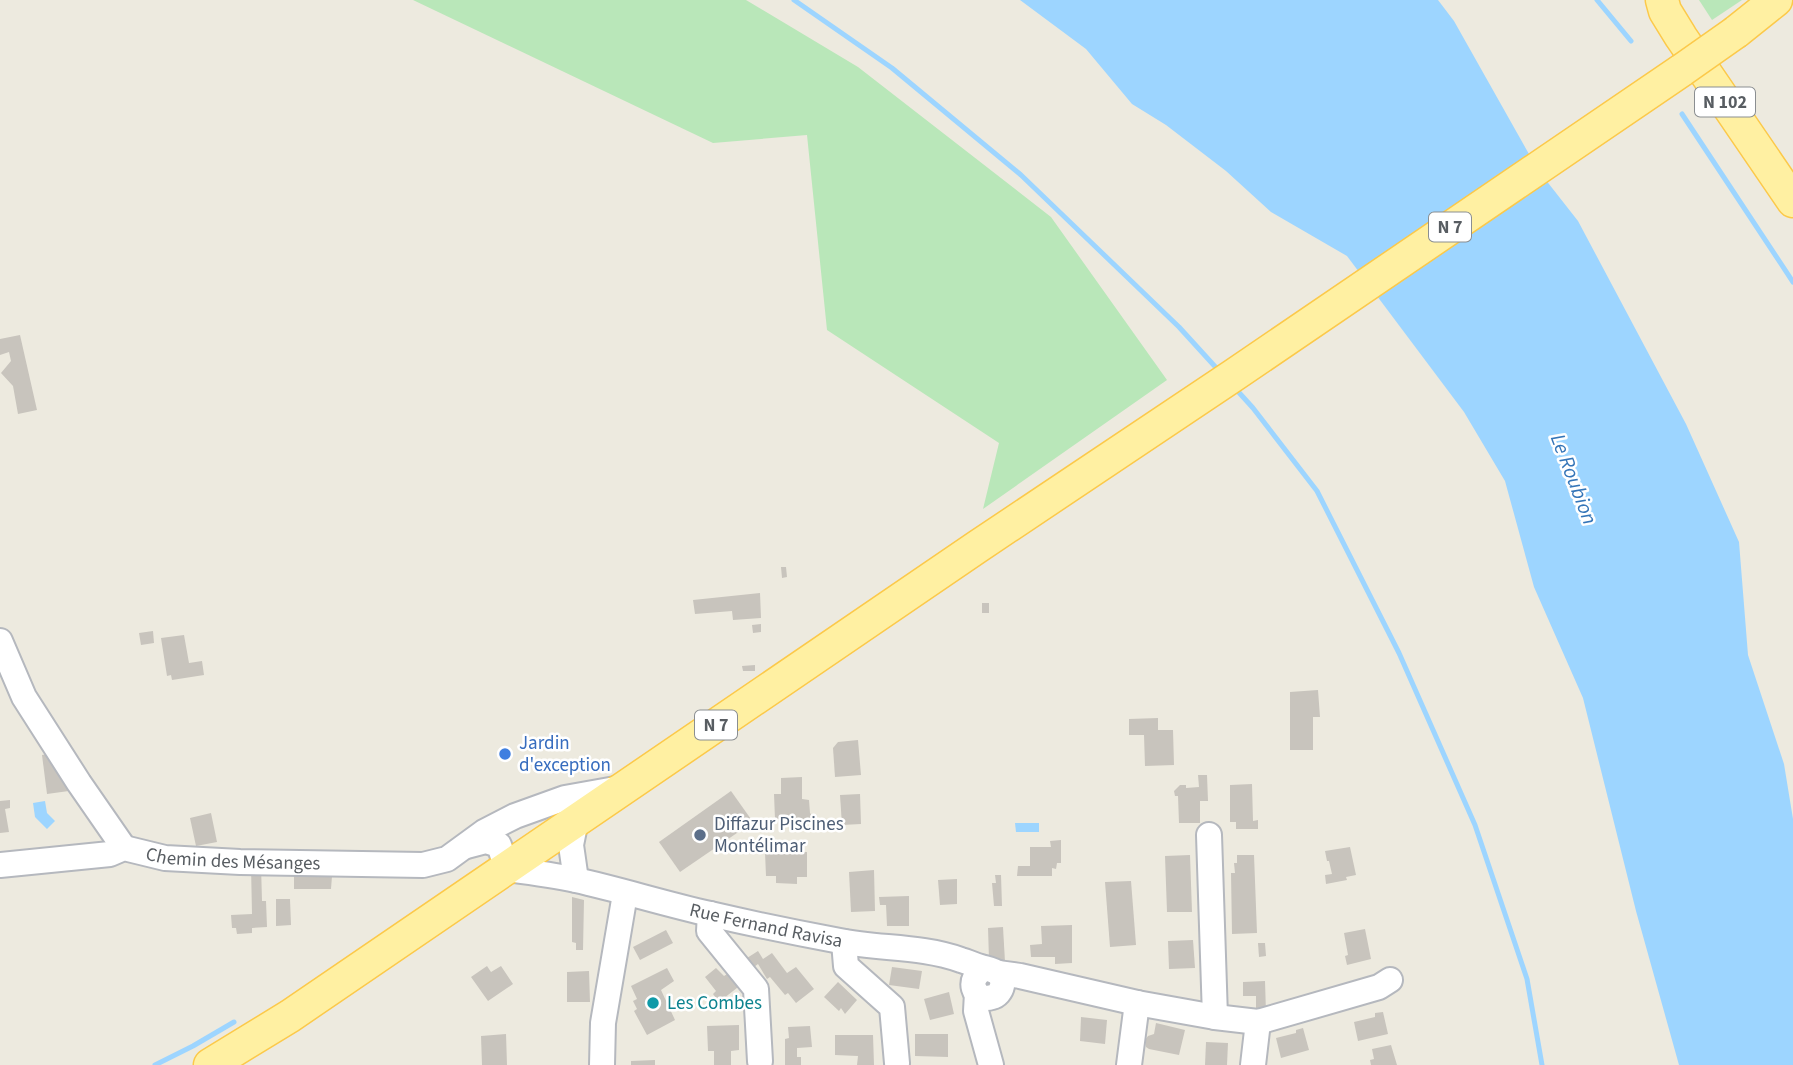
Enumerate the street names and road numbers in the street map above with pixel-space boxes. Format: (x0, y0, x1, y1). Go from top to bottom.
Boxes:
road number: N 102 (1695, 88, 1755, 116)
road number: N 7 (1429, 212, 1471, 242)
road number: N 7 (695, 710, 737, 740)
street label: Chemin des Mésanges (143, 840, 321, 877)
street label: Rue Fernand Ravisa (687, 896, 845, 955)

